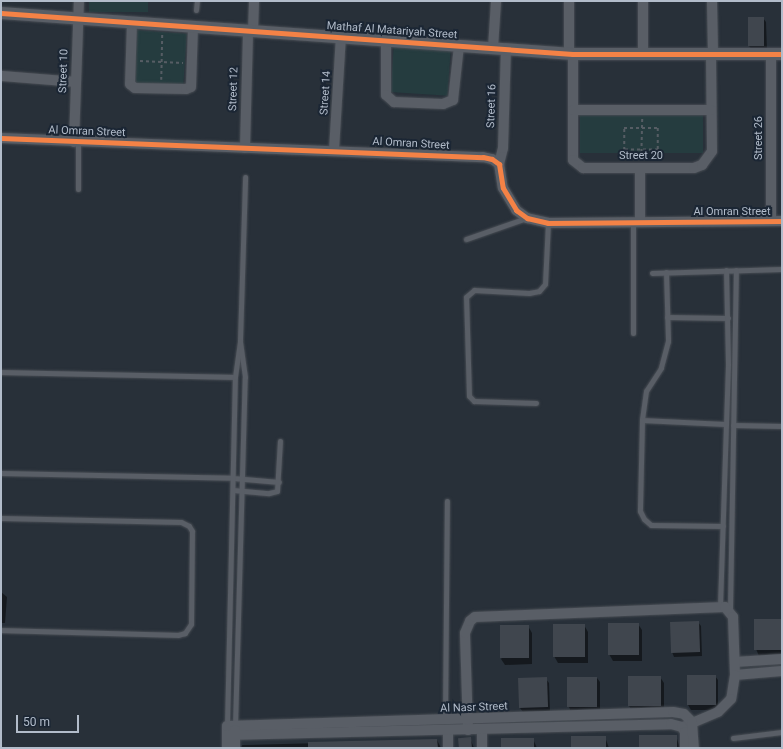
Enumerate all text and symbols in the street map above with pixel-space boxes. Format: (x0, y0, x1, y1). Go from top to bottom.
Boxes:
street label: Mathaf Al Matariyah Street (326, 20, 458, 42)
street label: Street 10 (57, 49, 71, 93)
street label: Street 12 (227, 67, 241, 111)
street label: Street 14 (318, 71, 334, 115)
street label: Street 16 (485, 84, 499, 128)
street label: Street 26 (752, 116, 766, 160)
street label: Al Omran Street (48, 124, 126, 140)
street label: Al Omran Street (372, 135, 450, 153)
street label: Street 20 (619, 149, 663, 163)
street label: Al Omran Street (693, 205, 771, 219)
street label: Al Nasr Street (440, 700, 508, 716)
scale bar (18, 707, 81, 733)
text: 50 m (23, 715, 50, 729)

